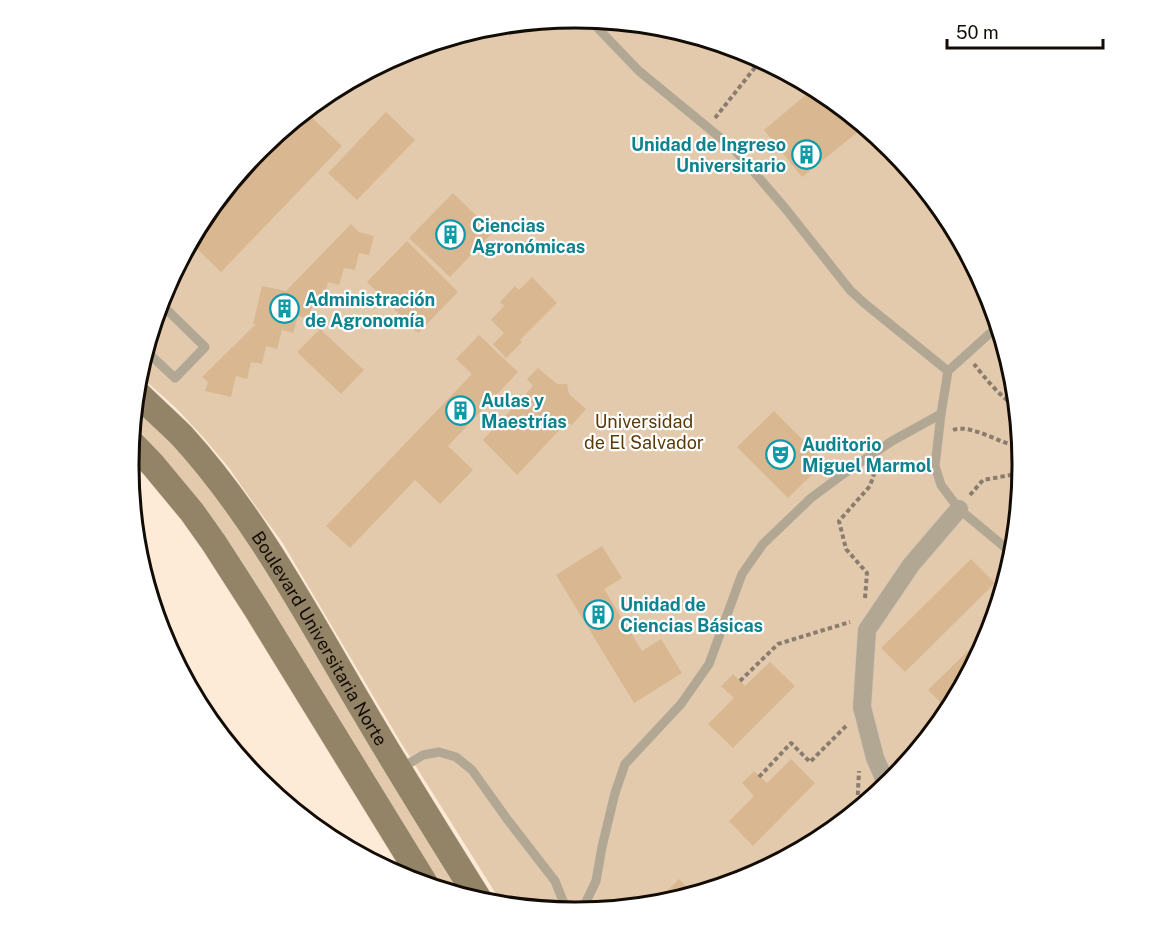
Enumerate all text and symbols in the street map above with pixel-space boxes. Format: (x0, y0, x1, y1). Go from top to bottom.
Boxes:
scale bar (947, 12, 1103, 50)
text: 50 m (956, 22, 999, 43)
place label: Unidad de Ingreso Universitario (631, 134, 786, 176)
building icon: Unidad de Ingreso Universitario (791, 138, 823, 170)
place label: Ciencias Agronómicas (472, 215, 585, 257)
building icon: Ciencias Agronómicas (435, 219, 467, 251)
place label: Administración de Agronomía (305, 289, 435, 331)
building icon: Administración de Agronomía (268, 293, 300, 325)
place label: Aulas y Maestrías (481, 390, 567, 432)
building icon: Aulas y Maestrías (444, 394, 476, 426)
park label: Universidad de El Salvador (584, 411, 704, 453)
place label: Auditorio Miguel Marmol (802, 434, 932, 476)
theatre icon: Auditorio Miguel Marmol (765, 438, 797, 470)
street label: Boulevard Universitaria Norte (248, 527, 392, 749)
place label: Unidad de Ciencias Básicas (620, 594, 763, 636)
building icon: Unidad de Ciencias Básicas (583, 598, 615, 630)

